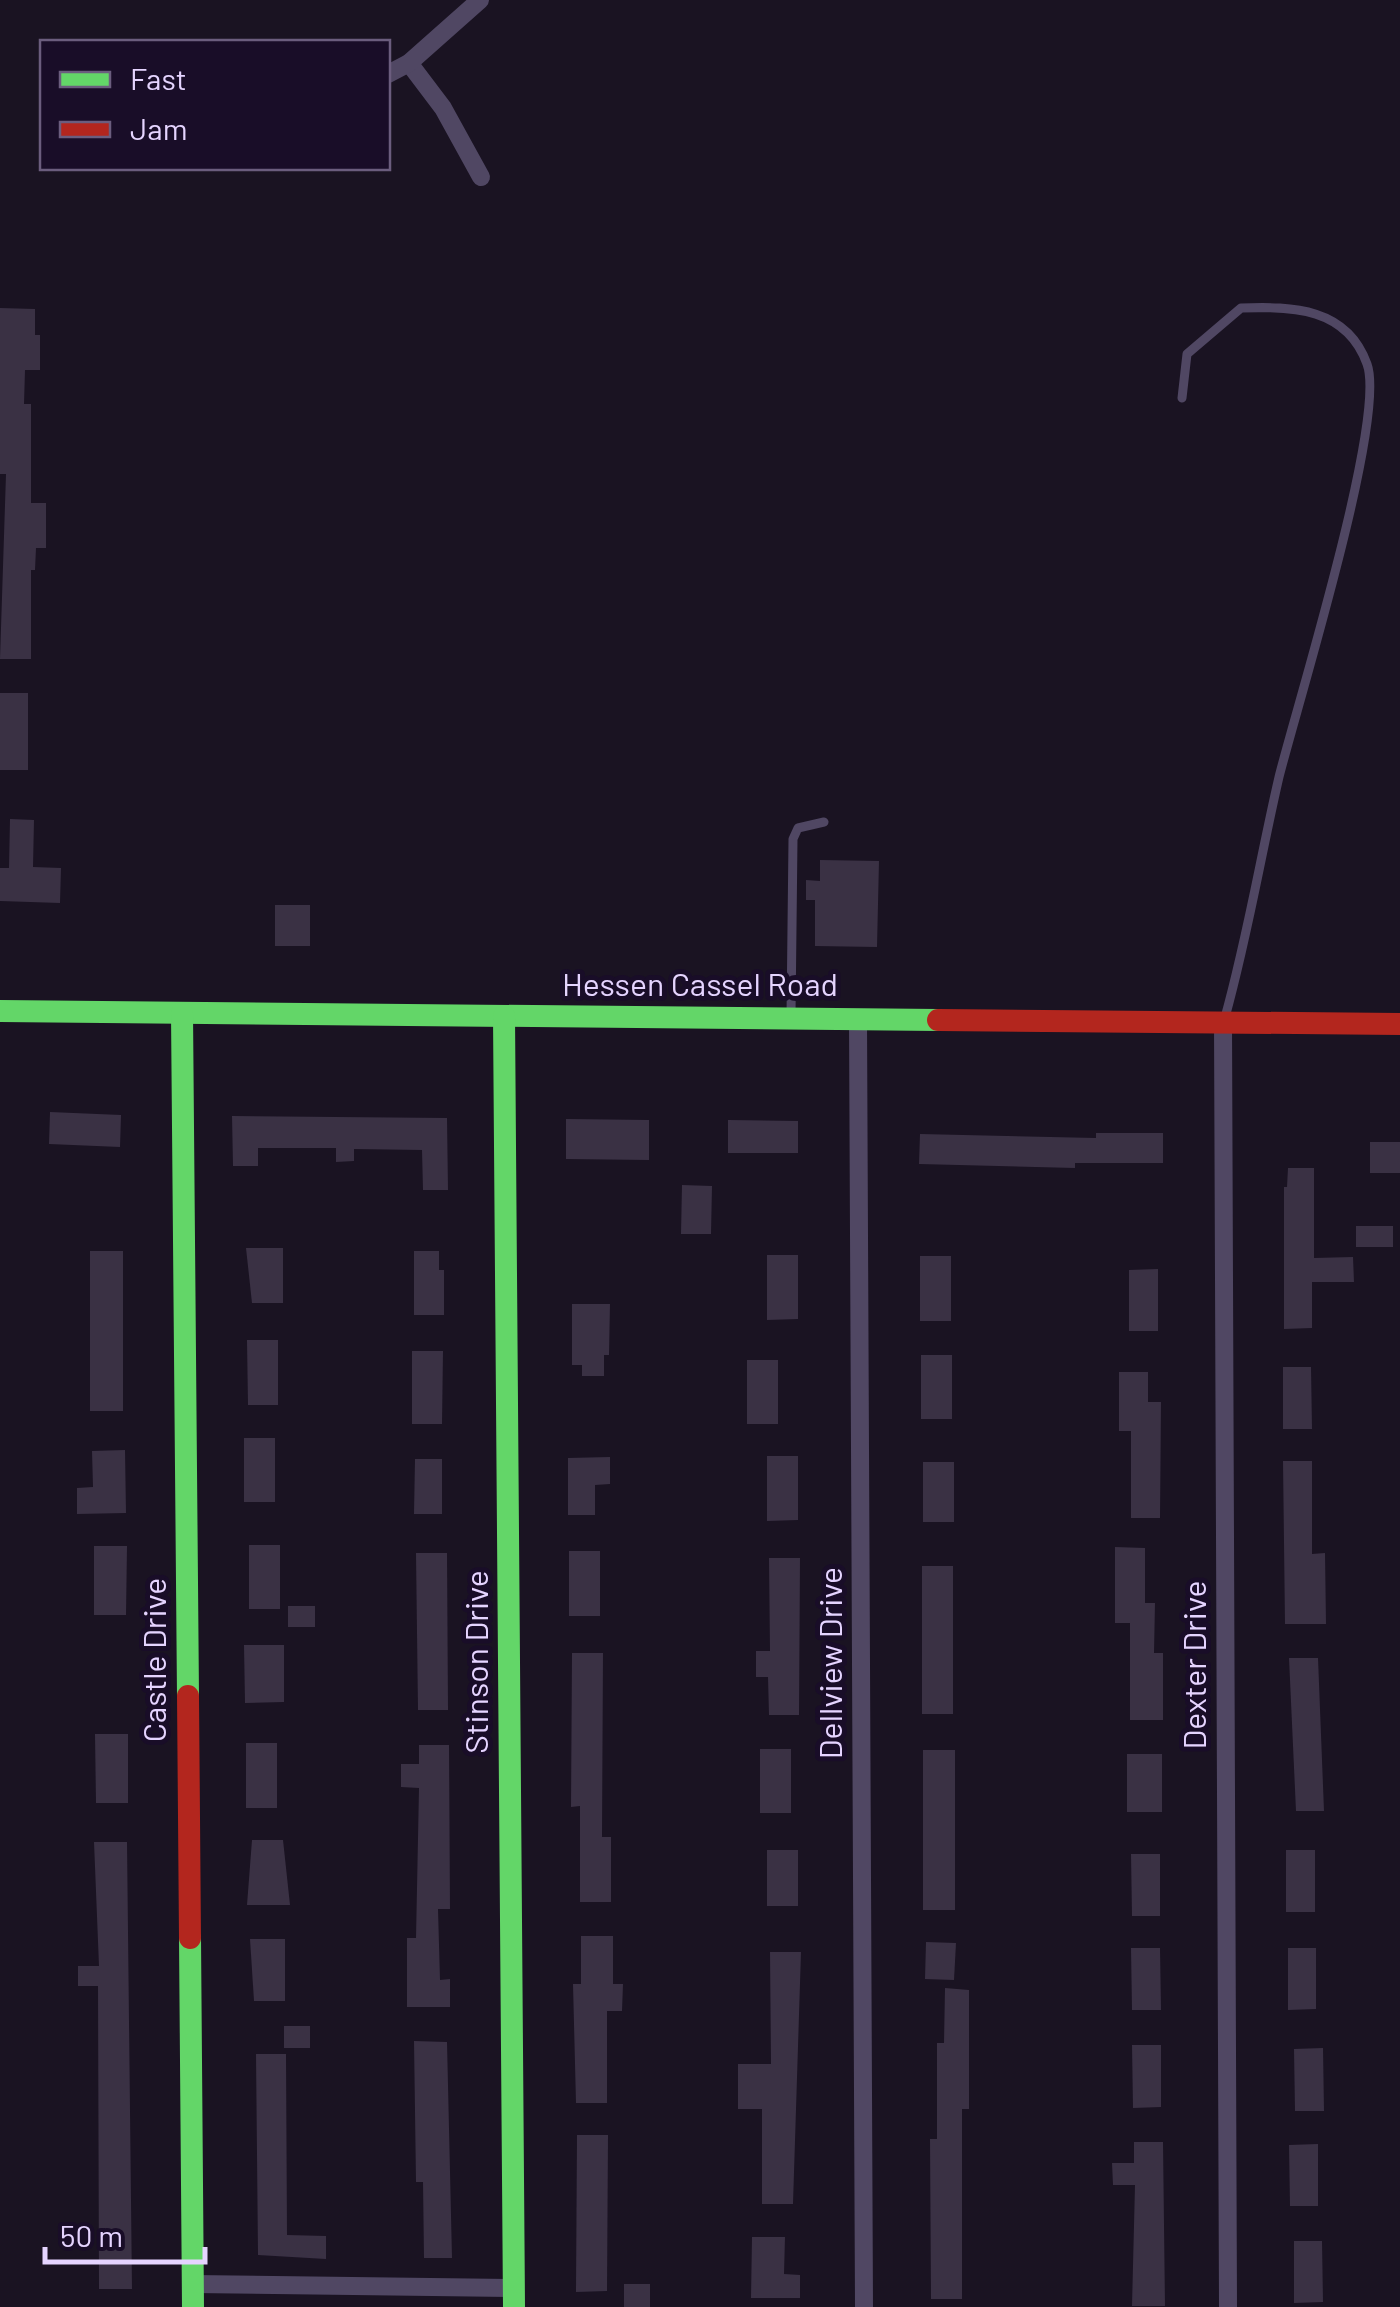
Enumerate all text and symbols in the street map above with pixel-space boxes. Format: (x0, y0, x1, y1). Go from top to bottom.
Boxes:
legend (40, 40, 390, 170)
text: Fast (130, 60, 187, 96)
text: Jam (130, 110, 187, 146)
street label: Hessen Cassel Road (562, 964, 838, 1002)
street label: Dellview Drive (810, 1567, 848, 1759)
street label: Stinson Drive (456, 1570, 494, 1754)
street label: Castle Drive (134, 1578, 172, 1742)
street label: Dexter Drive (1174, 1580, 1212, 1750)
scale bar (45, 2202, 205, 2264)
text: 50 m (60, 2217, 123, 2253)

